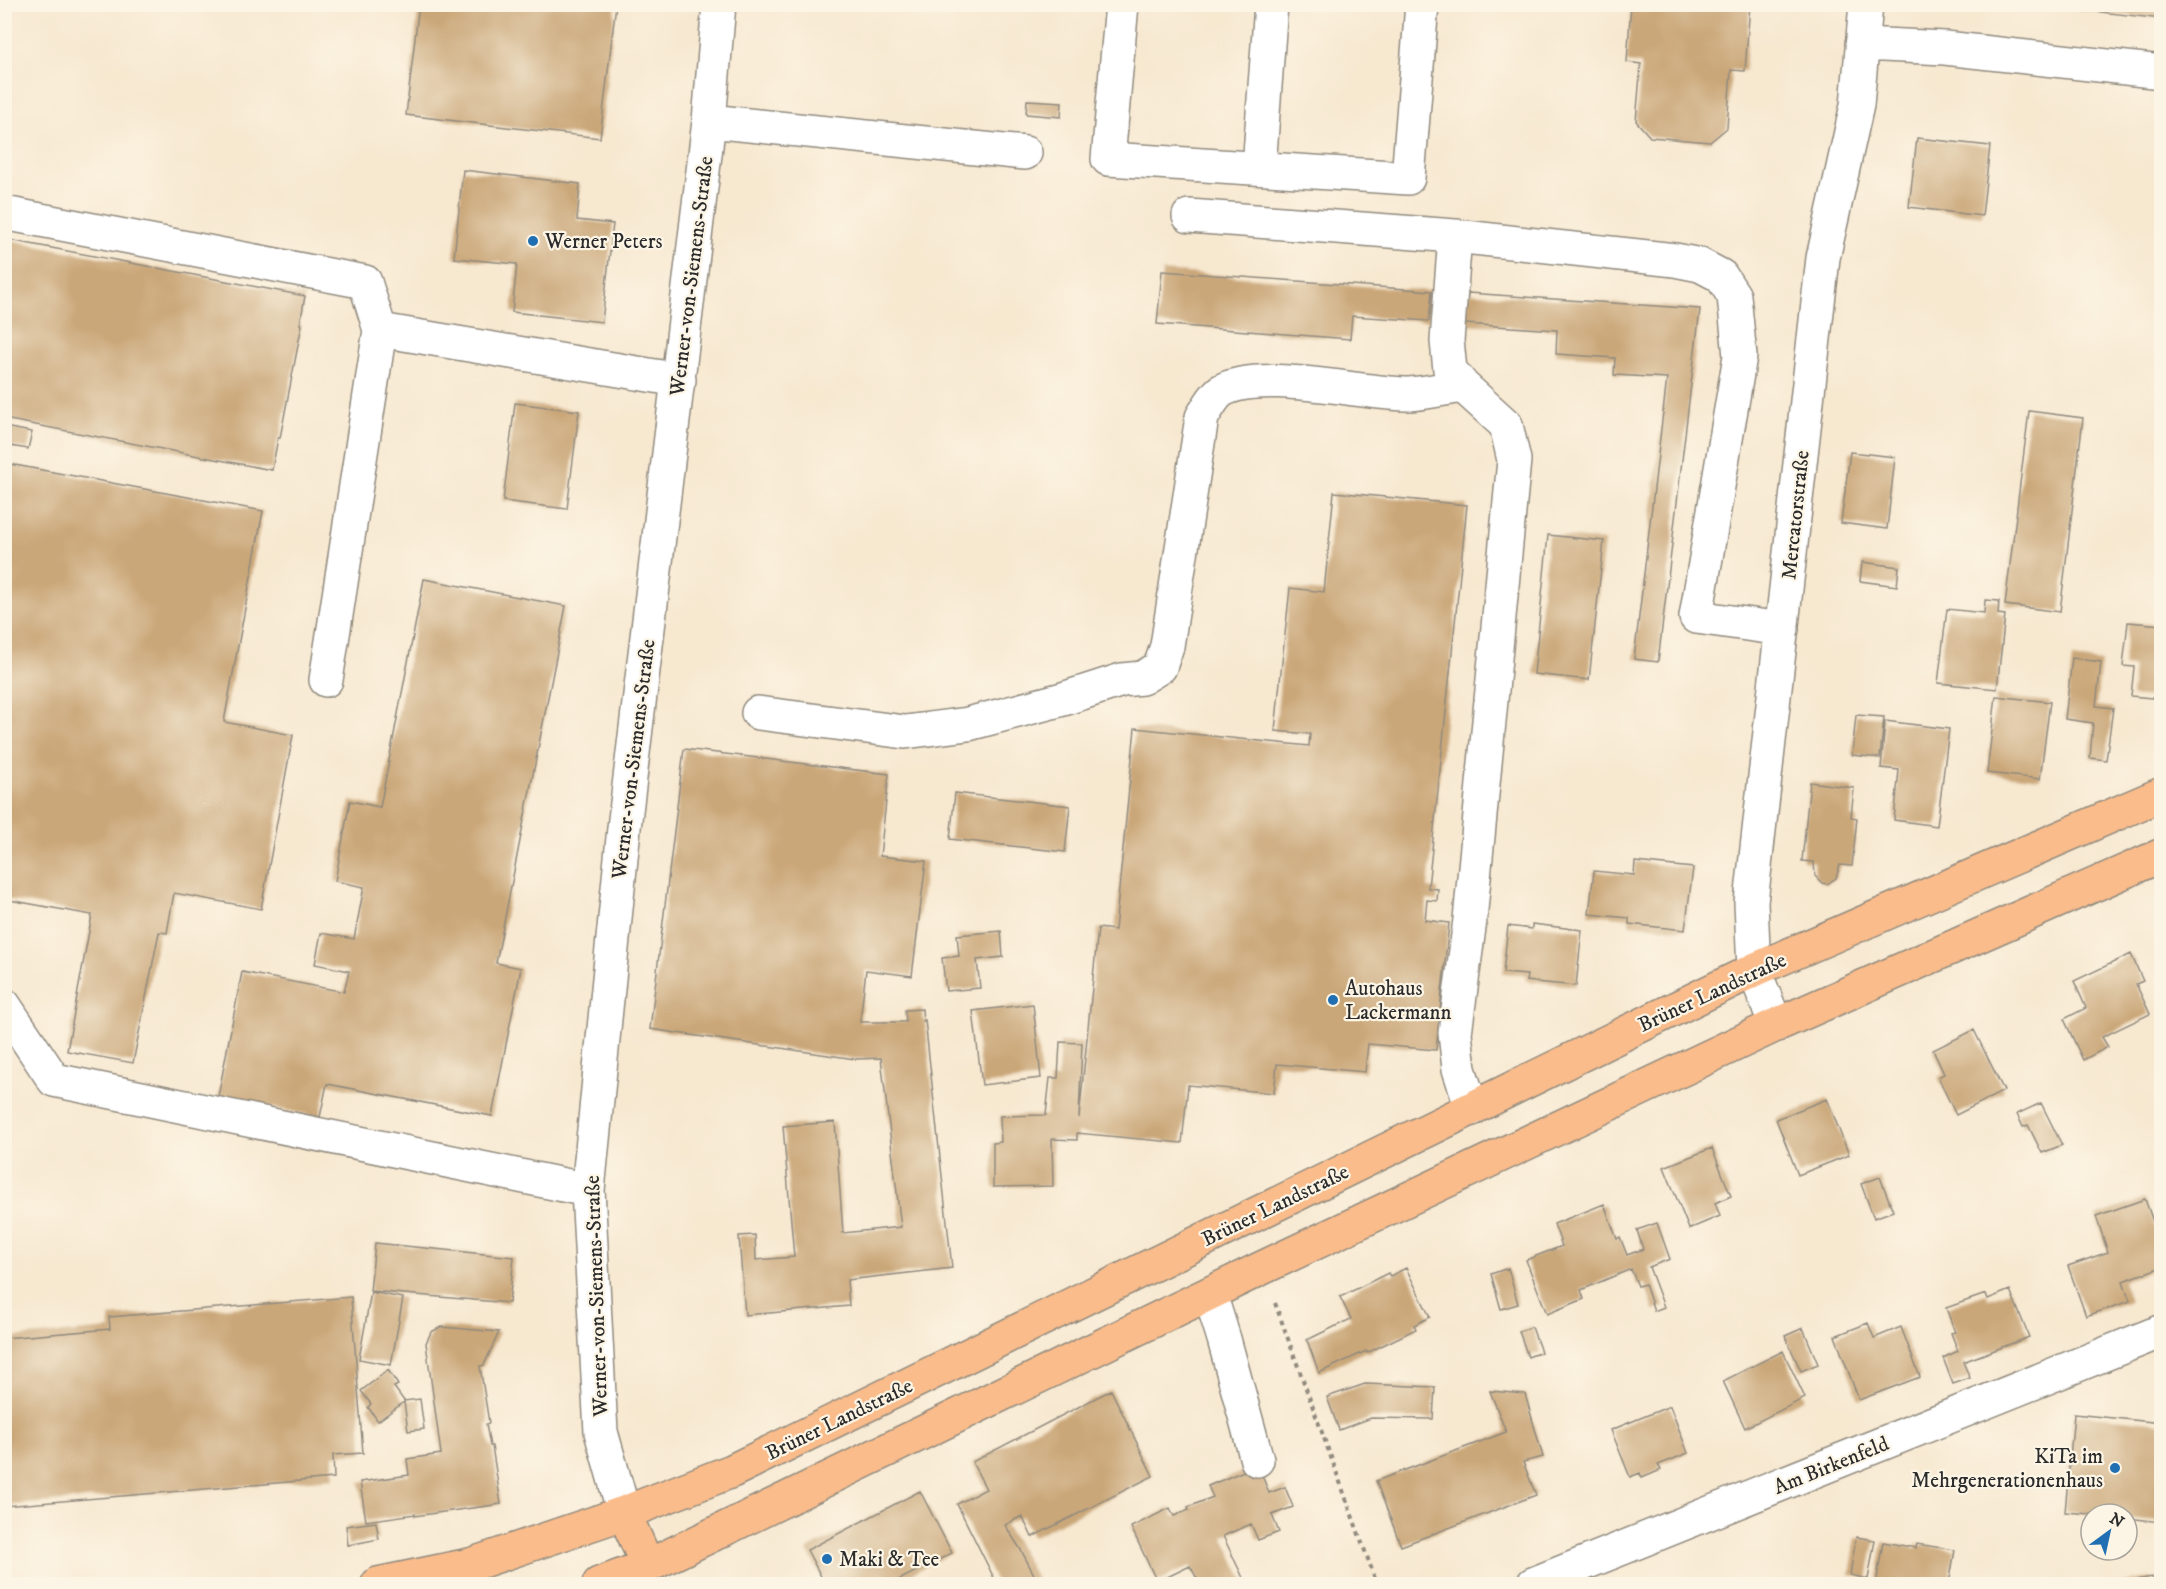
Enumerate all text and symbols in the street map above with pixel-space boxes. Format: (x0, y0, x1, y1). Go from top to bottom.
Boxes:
street label: Werner-von-Siemens-Straße (664, 154, 720, 399)
place label: Werner Peters (544, 229, 663, 255)
marker: Werner Peters (526, 234, 540, 248)
street label: Mercatorstraße (1776, 449, 1816, 581)
street label: Werner-von-Siemens-Straße (606, 637, 662, 882)
street label: Brüner Landstraße (1634, 947, 1791, 1039)
place label: Autohaus Lackermann (1345, 976, 1452, 1026)
marker: Autohaus Lackermann (1326, 993, 1340, 1007)
street label: Brüner Landstraße (1198, 1159, 1353, 1253)
street label: Werner-von-Siemens-Straße (580, 1175, 614, 1418)
street label: Brüner Landstraße (762, 1373, 917, 1467)
street label: Am Birkenfeld (1770, 1431, 1893, 1501)
place label: KiTa im Mehrgenerationenhaus (1911, 1444, 2103, 1494)
marker: KiTa im Mehrgenerationenhaus (2108, 1461, 2122, 1475)
north arrow (2079, 1502, 2139, 1562)
text: N (2106, 1508, 2128, 1532)
place label: Maki & Tee (839, 1547, 940, 1573)
marker: Maki & Tee (820, 1552, 834, 1566)

